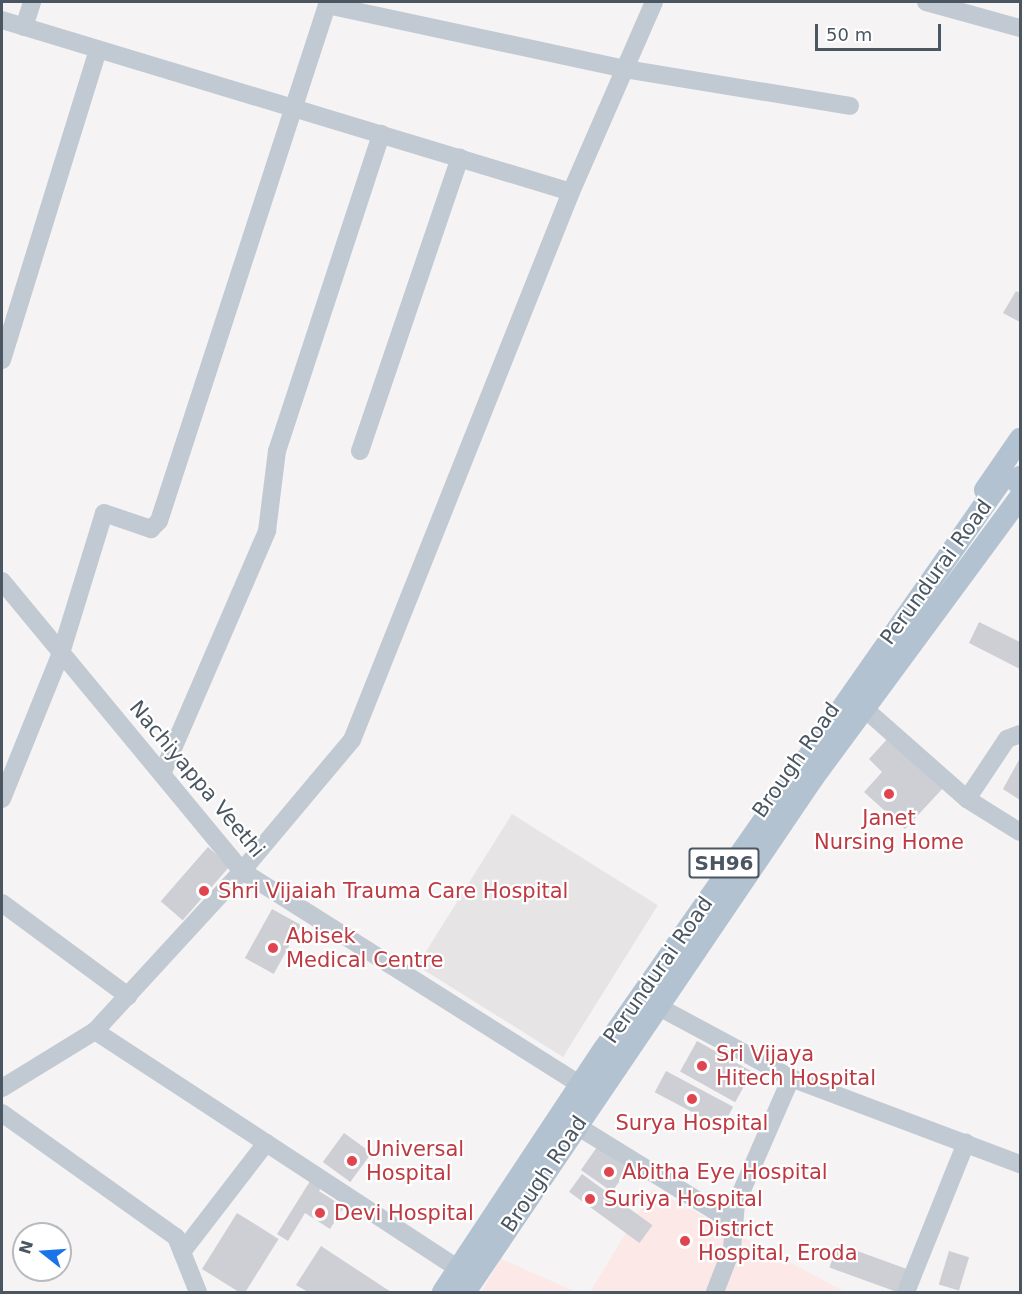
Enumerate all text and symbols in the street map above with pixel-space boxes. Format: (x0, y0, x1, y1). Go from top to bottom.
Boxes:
scale bar (818, 12, 944, 50)
text: 50 m (826, 24, 872, 45)
street label: Perundurai Road (875, 494, 997, 650)
street label: Nachiyappa Veethi (124, 696, 270, 862)
street label: Brough Road (747, 698, 845, 822)
marker: Janet Nursing Home (880, 785, 898, 803)
place label: Janet Nursing Home (814, 805, 964, 855)
road number: SH96 (688, 846, 760, 880)
place label: Shri Vijaiah Trauma Care Hospital (218, 878, 568, 904)
marker: Shri Vijaiah Trauma Care Hospital (195, 882, 213, 900)
street label: Perundurai Road (598, 892, 718, 1048)
place label: Abisek Medical Centre (286, 923, 443, 973)
marker: Abisek Medical Centre (264, 939, 282, 957)
place label: Sri Vijaya Hitech Hospital (716, 1041, 876, 1091)
marker: Sri Vijaya Hitech Hospital (693, 1057, 711, 1075)
marker: Surya Hospital (683, 1090, 701, 1108)
place label: Surya Hospital (616, 1110, 768, 1136)
street label: Brough Road (496, 1111, 592, 1237)
place label: Universal Hospital (366, 1136, 464, 1186)
marker: Universal Hospital (343, 1152, 361, 1170)
place label: Abitha Eye Hospital (622, 1159, 828, 1185)
marker: Abitha Eye Hospital (600, 1163, 618, 1181)
place label: Suriya Hospital (604, 1186, 763, 1212)
marker: Suriya Hospital (581, 1190, 599, 1208)
place label: Devi Hospital (334, 1200, 474, 1226)
marker: Devi Hospital (311, 1204, 329, 1222)
place label: District Hospital, Eroda (698, 1216, 858, 1266)
north arrow (12, 1222, 72, 1282)
marker: District Hospital, Eroda (676, 1232, 694, 1250)
text: N (15, 1238, 37, 1256)

